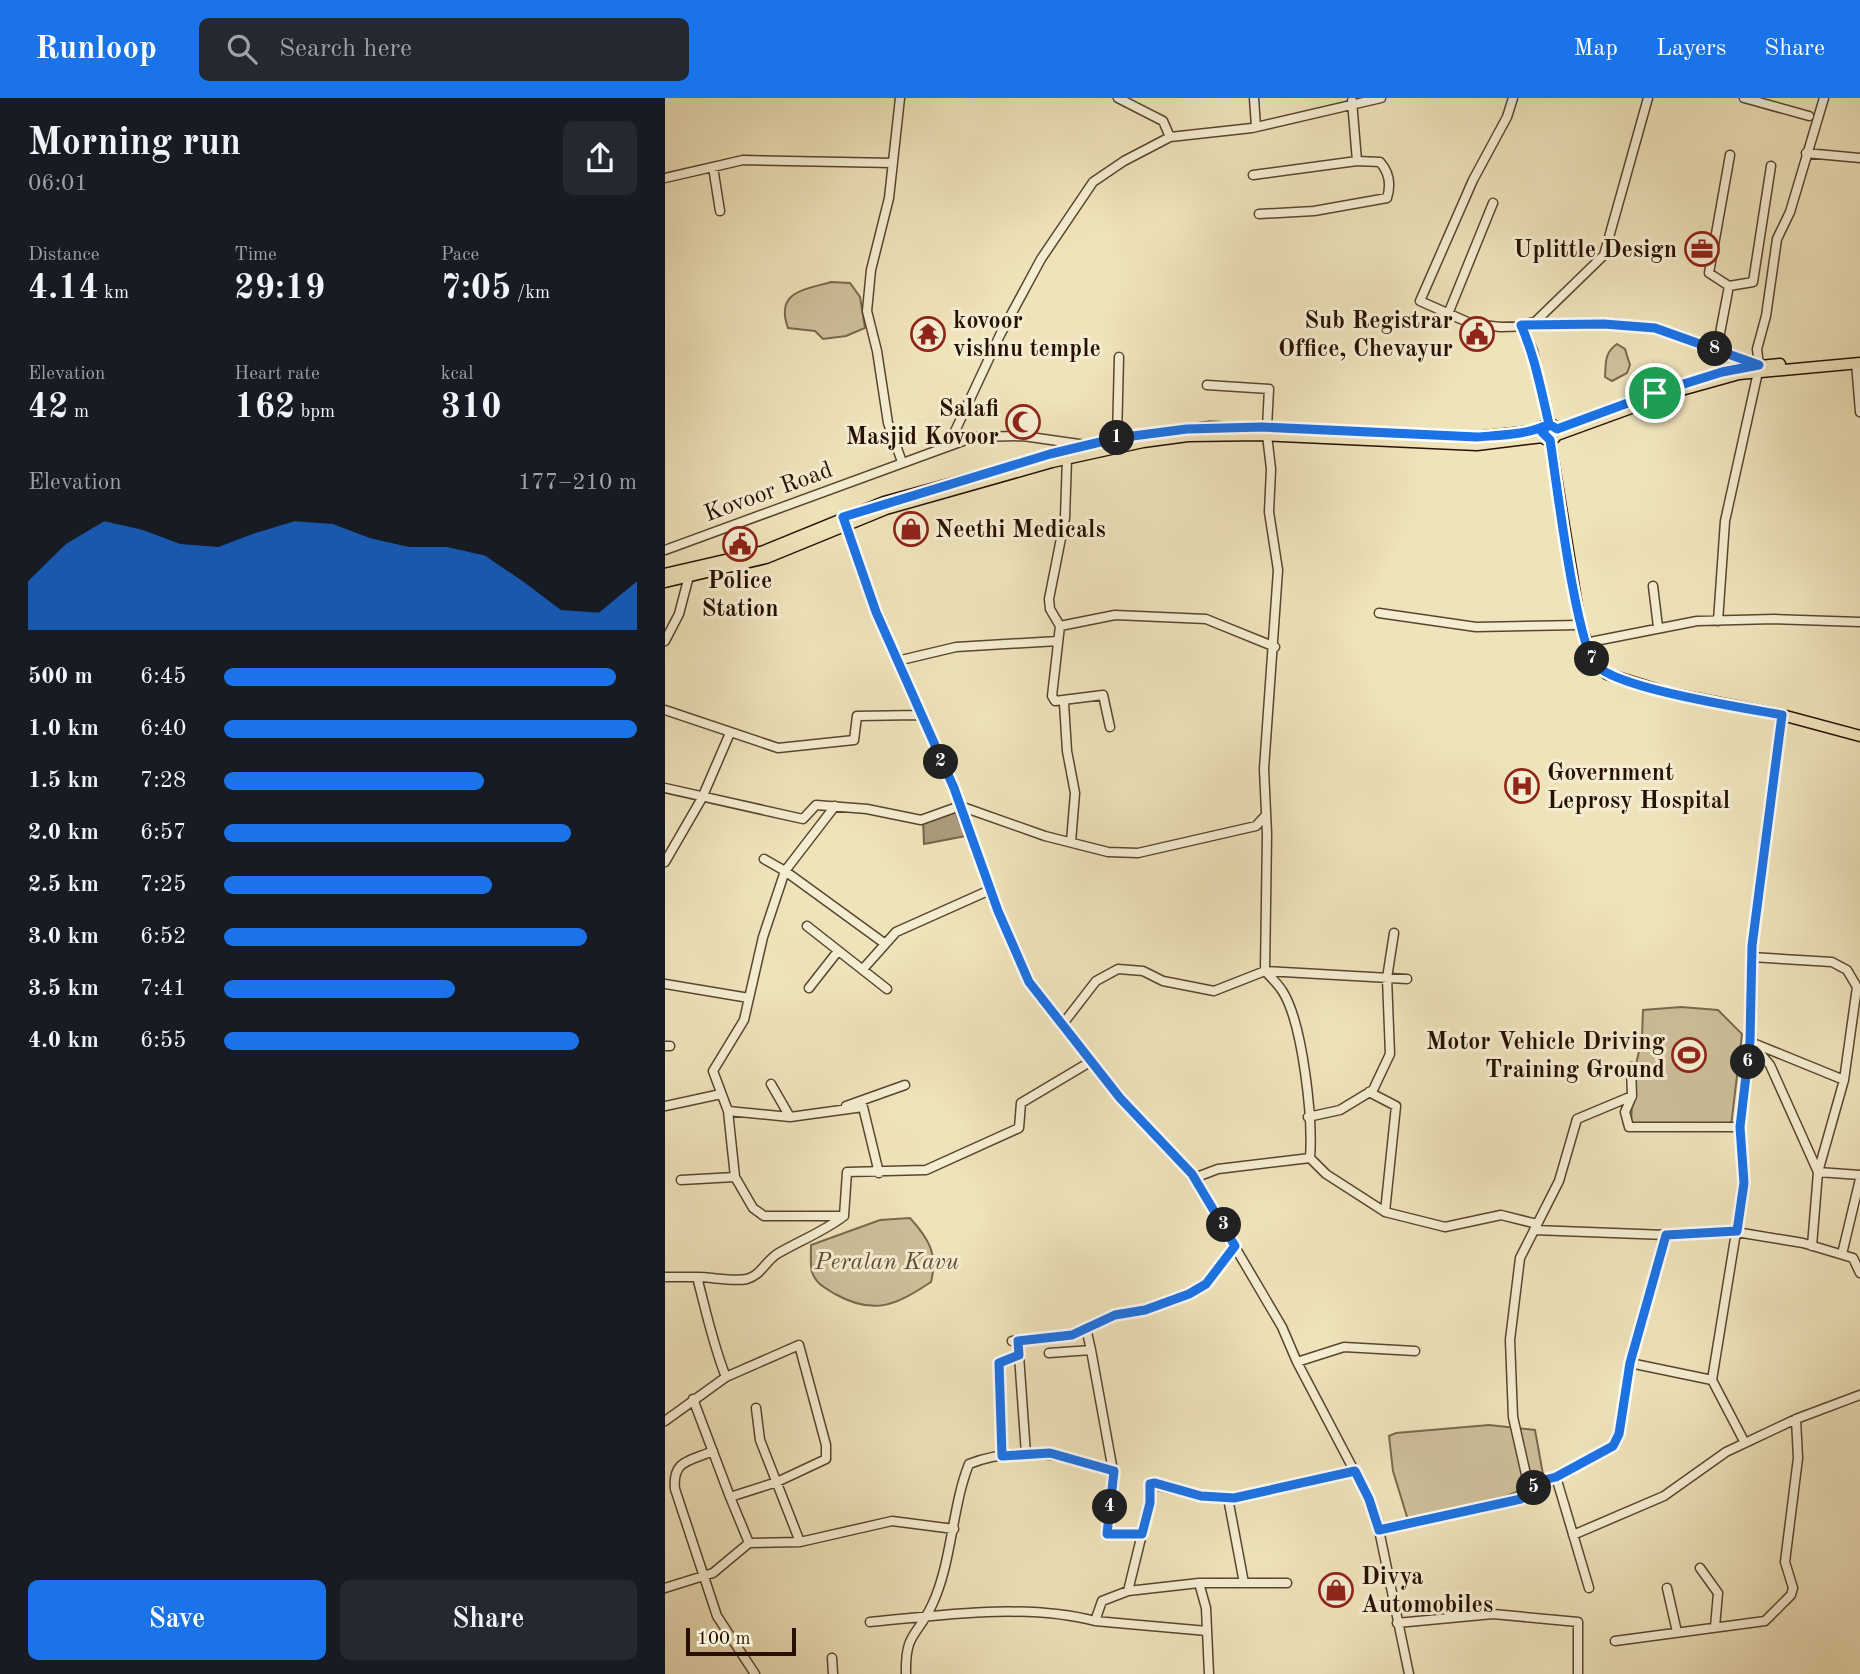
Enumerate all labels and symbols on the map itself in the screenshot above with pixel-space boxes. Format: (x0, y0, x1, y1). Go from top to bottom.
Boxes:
office icon: Uplittle Design (1683, 230, 1721, 268)
place label: Uplittle Design (1513, 239, 1677, 263)
place label: kovoor vishnu temple (953, 310, 1101, 362)
place label: Sub Registrar Office, Chevayur (1278, 310, 1453, 362)
temple icon: kovoor vishnu temple (909, 315, 947, 353)
public building icon: Sub Registrar Office, Chevayur (1458, 315, 1496, 353)
pin: 8 (1697, 331, 1733, 366)
pin (1625, 363, 1685, 423)
place label: Salafi Masjid Kovoor (846, 398, 999, 450)
mosque icon: Salafi Masjid Kovoor (1004, 403, 1042, 441)
pin: 1 (1099, 420, 1135, 456)
street label: Kovoor Road (701, 459, 836, 527)
shop icon: Neethi Medicals (892, 510, 930, 548)
place label: Neethi Medicals (935, 519, 1106, 543)
public building icon: Police Station (721, 525, 759, 563)
place label: Police Station (701, 570, 779, 622)
pin: 7 (1574, 642, 1609, 676)
pin: 2 (923, 744, 959, 780)
place label: Government Leprosy Hospital (1547, 762, 1730, 814)
hospital icon: Government Leprosy Hospital (1503, 767, 1541, 805)
place label: Motor Vehicle Driving Training Ground (1426, 1031, 1666, 1083)
sports icon: Motor Vehicle Driving Training Ground (1670, 1036, 1708, 1074)
pin: 6 (1731, 1044, 1765, 1080)
pin: 3 (1207, 1208, 1241, 1242)
park label: Peralan Kavu (814, 1251, 960, 1275)
pin: 5 (1517, 1470, 1551, 1506)
pin: 4 (1093, 1490, 1127, 1524)
place label: Divya Automobiles (1361, 1566, 1493, 1618)
shop icon: Divya Automobiles (1317, 1571, 1355, 1609)
scale bar (686, 1625, 796, 1657)

